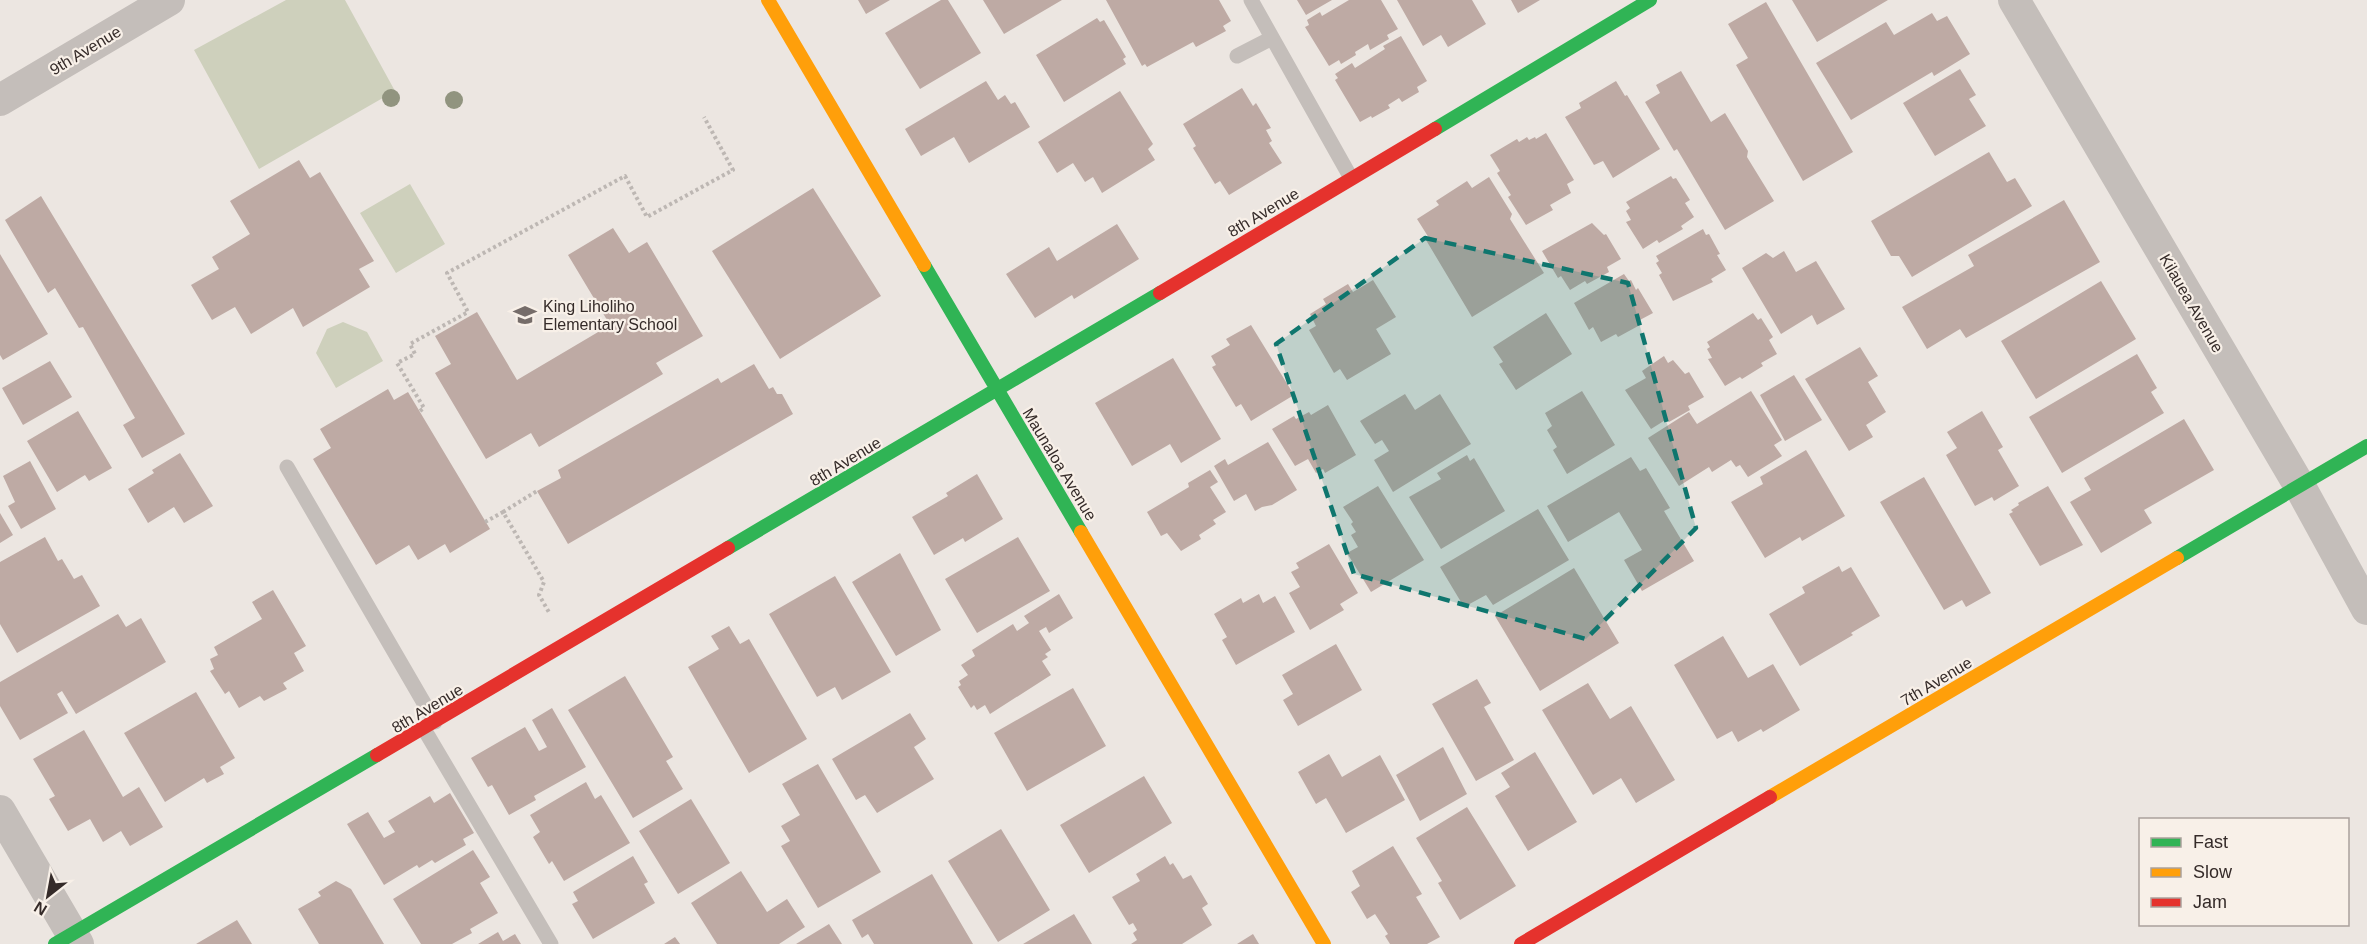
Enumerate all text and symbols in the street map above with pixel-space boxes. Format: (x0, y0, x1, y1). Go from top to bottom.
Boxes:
street label: 9th Avenue (47, 23, 124, 78)
street label: 8th Avenue (1225, 185, 1302, 240)
street label: Kilauea Avenue (2156, 251, 2227, 356)
place label: King Liholiho Elementary School (543, 298, 677, 333)
school or university icon: King Liholiho Elementary School (512, 302, 538, 328)
street label: Maunaloa Avenue (1019, 405, 1100, 524)
street label: 8th Avenue (807, 434, 884, 489)
street label: 7th Avenue (1898, 654, 1975, 709)
street label: 8th Avenue (389, 681, 466, 736)
legend (2139, 818, 2349, 926)
text: Fast (2193, 832, 2228, 852)
text: Slow (2193, 862, 2233, 882)
north arrow (18, 866, 78, 926)
text: Jam (2193, 892, 2227, 912)
text: N (31, 898, 50, 919)

